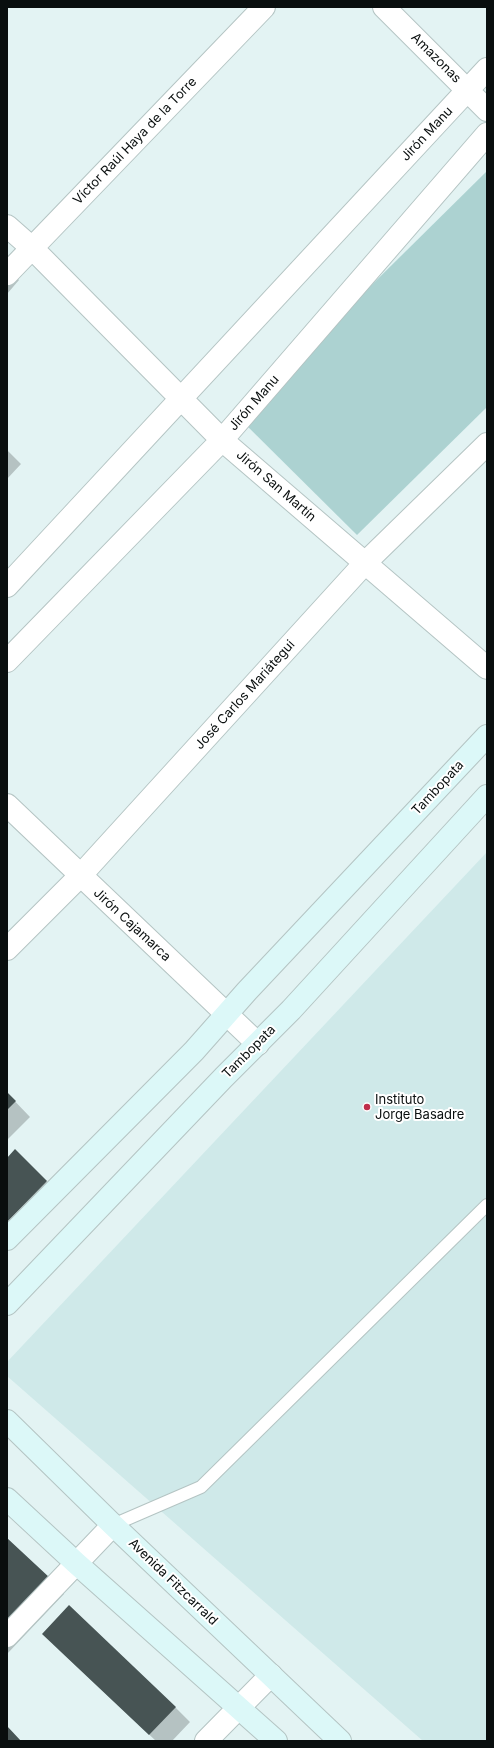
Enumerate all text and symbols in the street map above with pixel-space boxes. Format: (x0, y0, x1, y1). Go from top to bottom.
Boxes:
street label: Amazonas (408, 30, 464, 86)
street label: Víctor Raúl Haya de la Torre (70, 74, 200, 208)
street label: Jirón Manu (398, 104, 456, 164)
street label: Jirón Manu (226, 372, 282, 434)
street label: Jirón San Martín (233, 447, 319, 525)
street label: José Carlos Mariátegui (192, 637, 298, 753)
street label: Tambopata (409, 757, 467, 819)
street label: Jirón Cajamarca (90, 885, 174, 965)
street label: Tambopata (219, 1022, 279, 1082)
place label: Instituto Jorge Basadre (375, 1092, 464, 1123)
marker: Instituto Jorge Basadre (362, 1102, 372, 1112)
street label: Avenida Fitzcarrald (125, 1535, 221, 1629)

